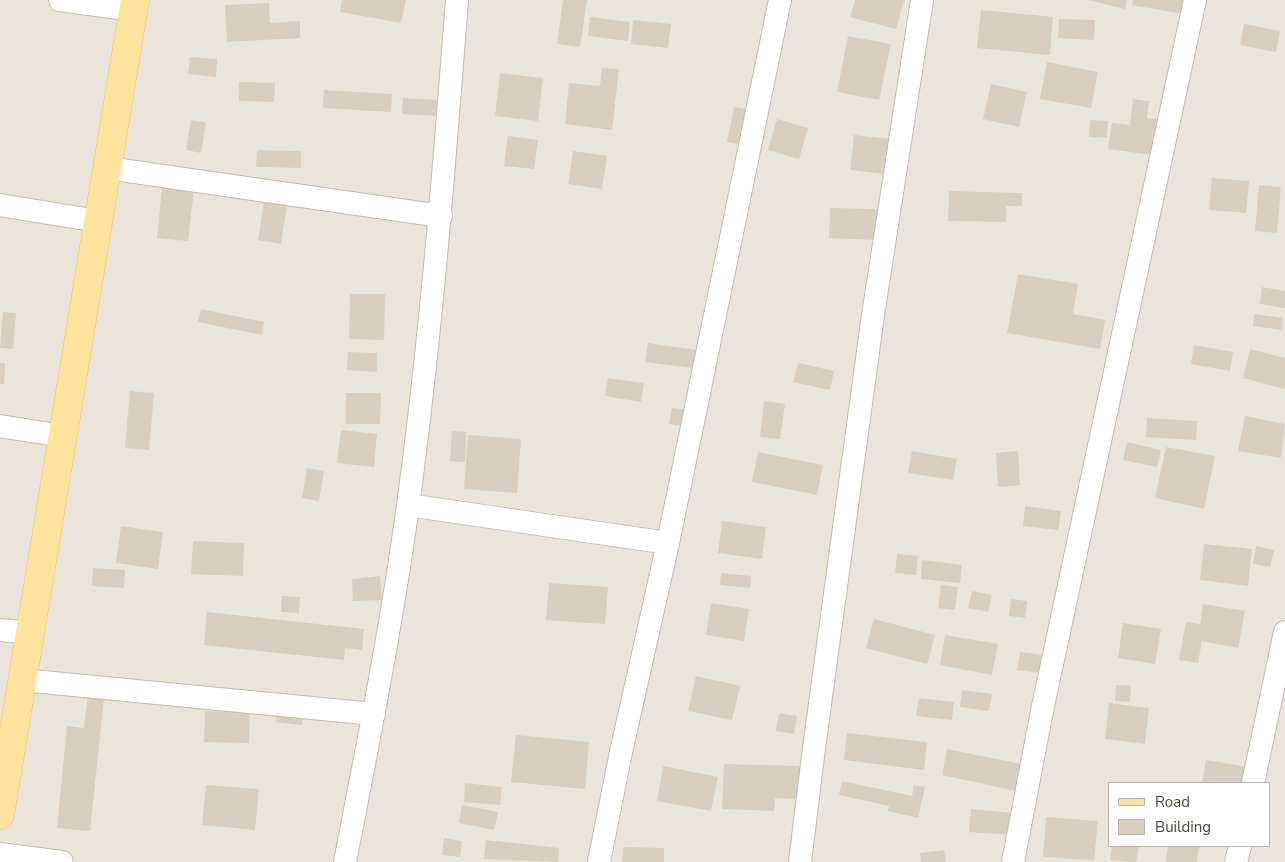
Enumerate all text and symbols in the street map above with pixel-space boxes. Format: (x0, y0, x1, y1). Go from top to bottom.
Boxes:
legend (1108, 782, 1270, 847)
text: Road (1155, 792, 1190, 812)
text: Building (1155, 817, 1211, 837)

